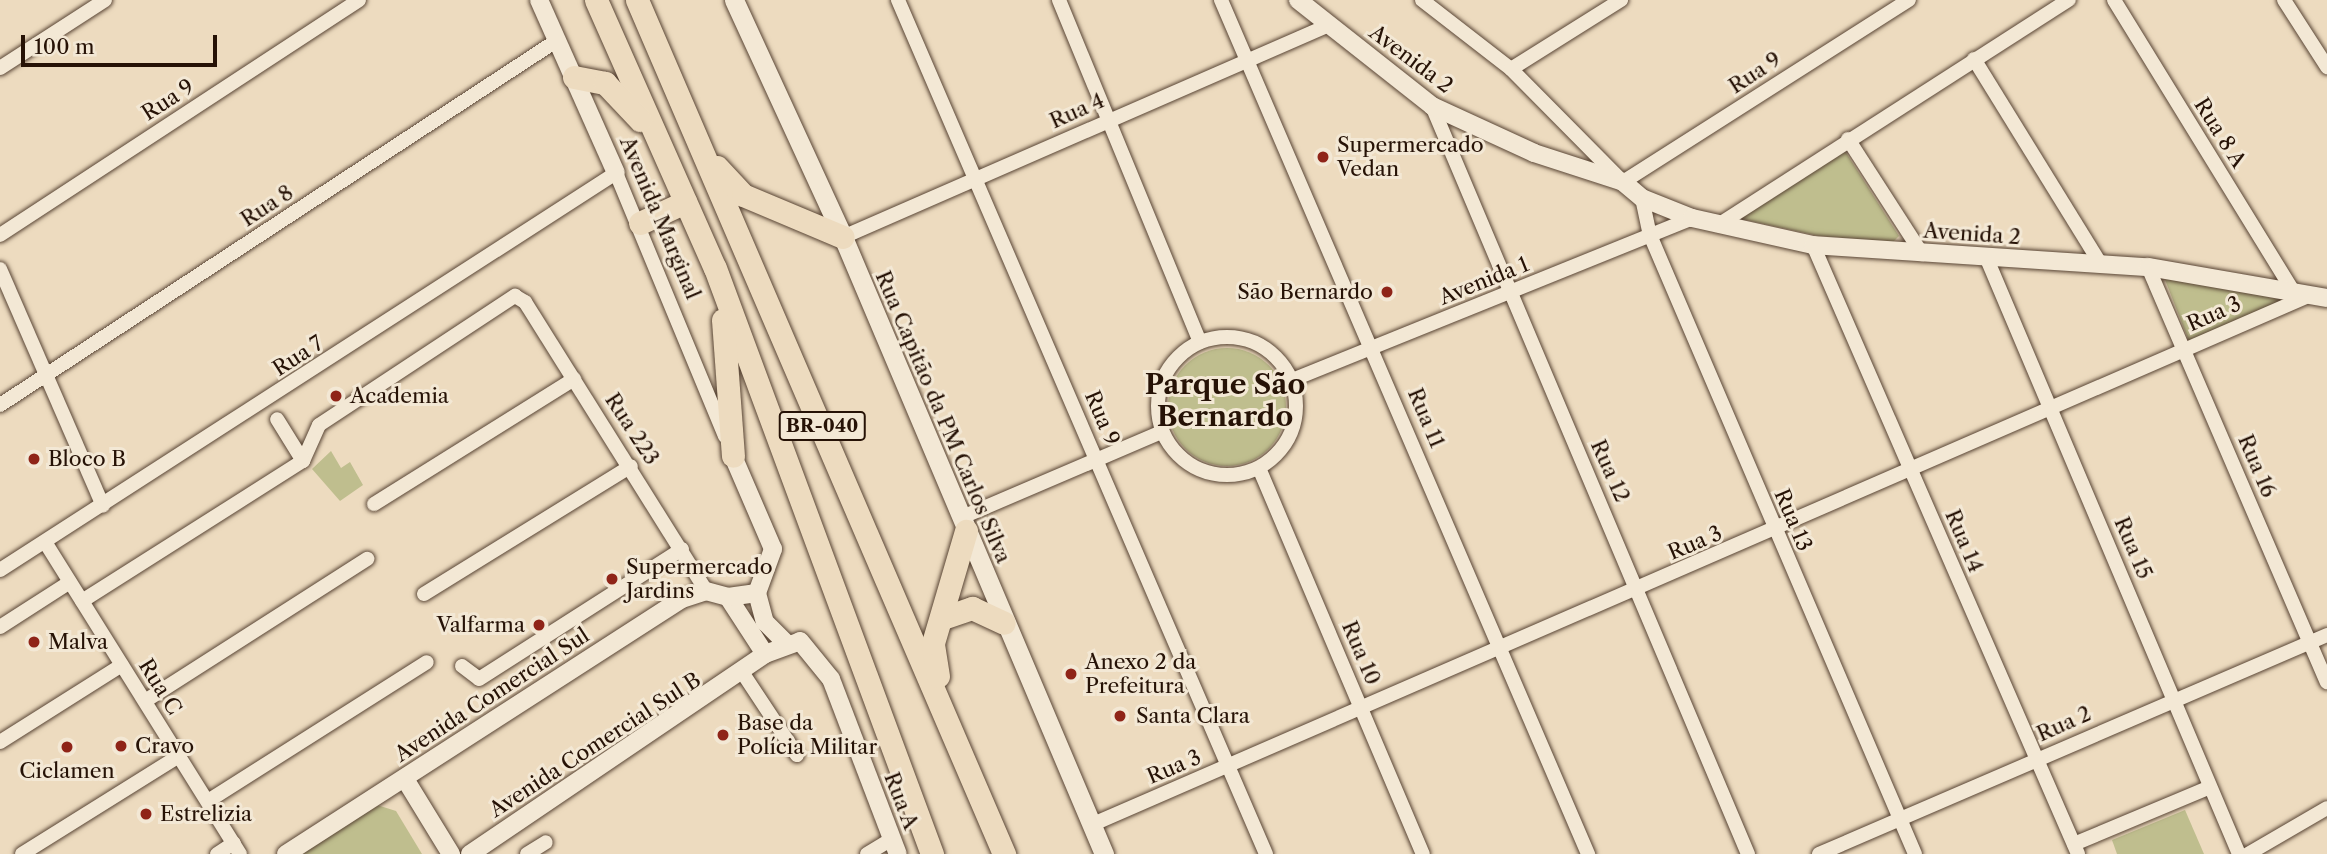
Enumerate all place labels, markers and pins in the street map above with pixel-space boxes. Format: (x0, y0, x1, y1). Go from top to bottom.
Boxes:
place label: Supermercado Vedan (1337, 132, 1484, 182)
marker: Supermercado Vedan (1315, 149, 1331, 165)
place label: São Bernardo (1237, 279, 1373, 305)
marker: São Bernardo (1379, 284, 1395, 300)
place label: Academia (350, 383, 449, 409)
marker: Academia (328, 388, 344, 404)
place label: Bloco B (48, 446, 126, 472)
marker: Bloco B (26, 451, 42, 467)
place label: Supermercado Jardins (626, 554, 773, 604)
marker: Supermercado Jardins (604, 571, 620, 587)
place label: Valfarma (436, 612, 525, 638)
marker: Valfarma (531, 617, 547, 633)
place label: Malva (48, 629, 108, 655)
marker: Malva (26, 634, 42, 650)
place label: Anexo 2 da Prefeitura (1085, 649, 1196, 699)
marker: Anexo 2 da Prefeitura (1063, 666, 1079, 682)
place label: Santa Clara (1136, 703, 1250, 729)
marker: Santa Clara (1110, 706, 1130, 726)
place label: Base da Polícia Militar (737, 710, 878, 760)
marker: Base da Polícia Militar (715, 727, 731, 743)
place label: Cravo (135, 733, 194, 759)
marker: Cravo (113, 738, 129, 754)
marker: Ciclamen (59, 739, 75, 755)
place label: Ciclamen (19, 758, 115, 784)
place label: Estrelizia (160, 801, 252, 827)
marker: Estrelizia (138, 806, 154, 822)

